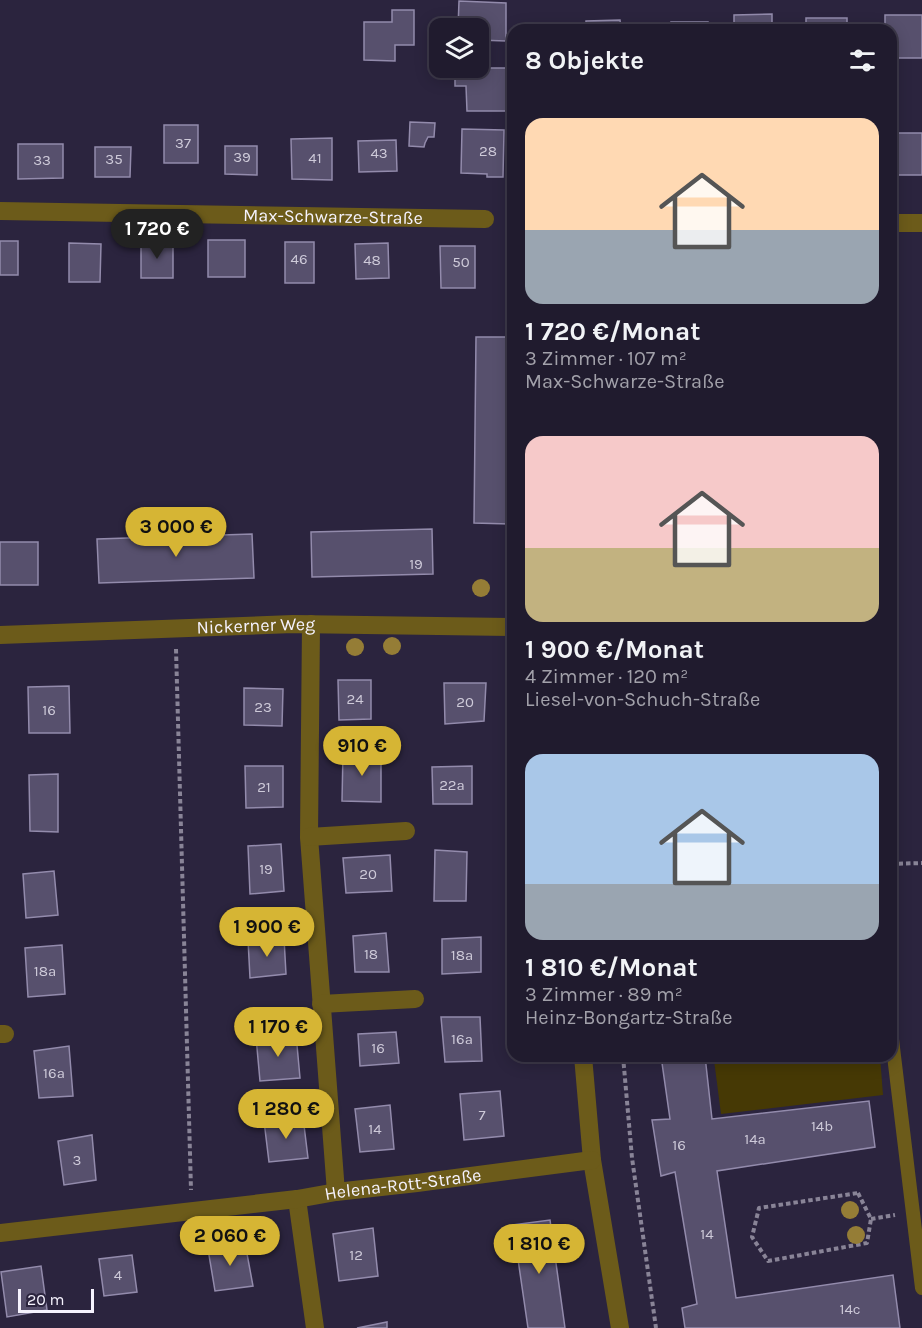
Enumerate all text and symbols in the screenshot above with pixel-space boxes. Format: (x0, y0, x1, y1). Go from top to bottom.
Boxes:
map controls (429, 18, 489, 78)
button: layers (429, 18, 489, 78)
icon: filters (846, 44, 879, 77)
text: 8 Objekte (525, 45, 644, 76)
house number: 37 (175, 134, 191, 152)
house number: 28 (479, 142, 497, 160)
house number: 43 (370, 144, 388, 162)
house number: 39 (233, 148, 251, 166)
house number: 41 (308, 149, 322, 167)
house number: 35 (105, 150, 123, 168)
house number: 33 (33, 151, 51, 169)
icon: home (648, 157, 756, 265)
street label: Max-Schwarze-Straße (243, 204, 423, 229)
pin: 1 720 € (102, 209, 212, 260)
text: 1 720 € (125, 217, 189, 240)
house number: 46 (291, 250, 307, 268)
house number: 48 (363, 251, 381, 269)
house number: 50 (452, 253, 470, 271)
text: 1 720 €/Monat (525, 316, 700, 347)
text: 3 Zimmer · 107 m² (525, 347, 687, 370)
text: Max-Schwarze-Straße (525, 370, 724, 393)
icon: home (648, 475, 756, 583)
pin: 3 000 € (121, 507, 231, 558)
text: 3 000 € (139, 515, 213, 538)
house number: 19 (409, 555, 423, 573)
street label: Nickerner Weg (196, 613, 315, 639)
text: 1 900 €/Monat (525, 634, 704, 665)
text: 4 Zimmer · 120 m² (525, 665, 688, 688)
text: Liesel-von-Schuch-Straße (525, 688, 760, 711)
house number: 24 (346, 690, 364, 708)
house number: 20 (456, 693, 474, 711)
house number: 23 (254, 698, 272, 716)
house number: 16 (42, 701, 56, 719)
pin: 910 € (320, 726, 404, 777)
text: 910 € (337, 734, 387, 757)
house number: 22a (439, 776, 465, 794)
house number: 21 (257, 778, 271, 796)
icon: home (648, 793, 756, 901)
house number: 19 (259, 860, 273, 878)
house number: 20 (359, 865, 377, 883)
pin: 1 900 € (212, 907, 322, 958)
text: 1 900 € (233, 915, 301, 938)
house number: 18 (364, 945, 378, 963)
house number: 18a (451, 946, 473, 964)
text: 1 810 €/Monat (525, 952, 698, 983)
house number: 18a (34, 962, 56, 980)
text: 3 Zimmer · 89 m² (525, 983, 683, 1006)
text: Heinz-Bongartz-Straße (525, 1006, 732, 1029)
pin: 1 170 € (223, 1007, 333, 1058)
text: 1 170 € (248, 1015, 308, 1038)
house number: 16a (451, 1030, 473, 1048)
house number: 16 (371, 1039, 385, 1057)
house number: 16a (43, 1064, 65, 1082)
pin: 1 280 € (231, 1089, 341, 1140)
text: 1 280 € (252, 1097, 320, 1120)
house number: 7 (478, 1106, 486, 1124)
house number: 14b (811, 1117, 833, 1135)
house number: 14 (368, 1120, 382, 1138)
house number: 14a (744, 1130, 766, 1148)
house number: 16 (672, 1136, 686, 1154)
house number: 3 (73, 1151, 81, 1169)
street label: Helena-Rott-Straße (323, 1164, 483, 1205)
pin: 2 060 € (175, 1216, 285, 1267)
text: 2 060 € (194, 1224, 266, 1247)
pin: 1 810 € (484, 1224, 594, 1275)
house number: 14 (700, 1225, 714, 1243)
text: 1 810 € (508, 1232, 570, 1255)
house number: 12 (349, 1246, 363, 1264)
house number: 4 (114, 1266, 123, 1284)
scale bar (18, 1286, 94, 1314)
text: 20 m (27, 1290, 65, 1309)
house number: 14c (839, 1300, 861, 1318)

